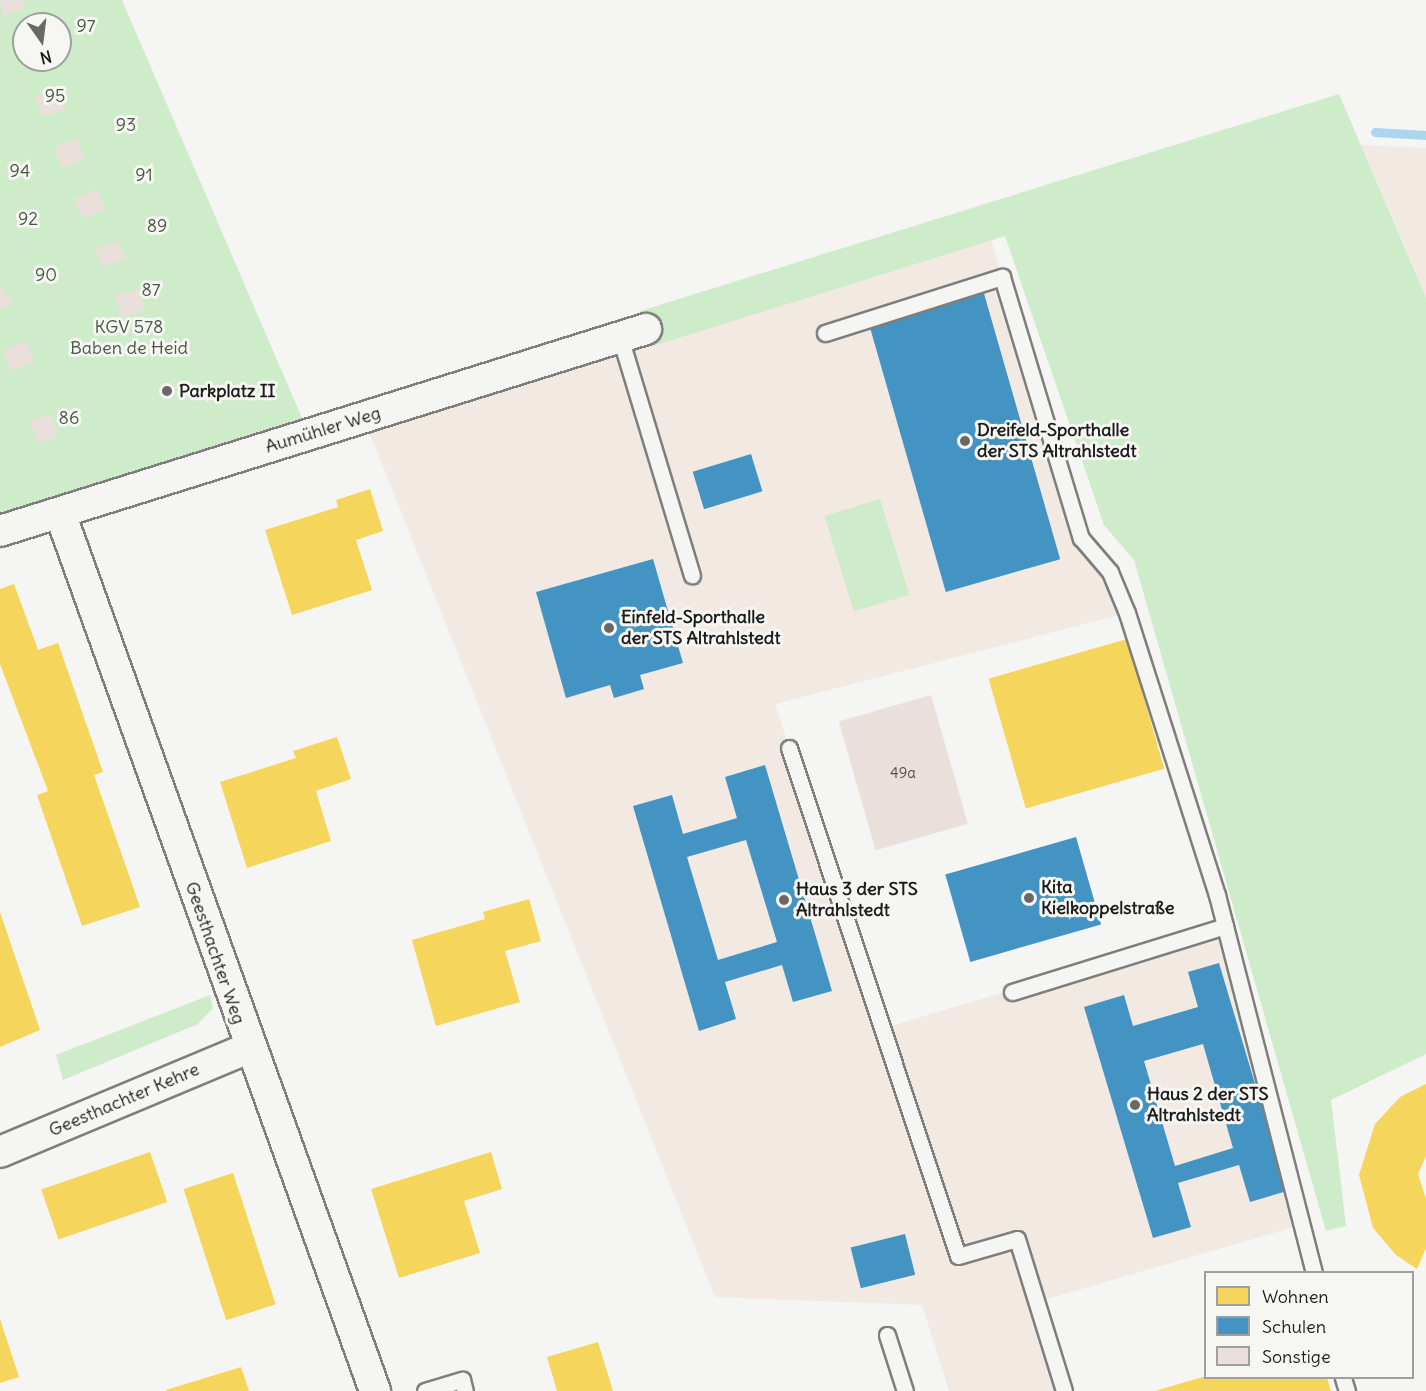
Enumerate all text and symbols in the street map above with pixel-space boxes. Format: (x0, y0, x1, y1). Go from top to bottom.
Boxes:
north arrow (12, 12, 72, 72)
park label: 97 (76, 15, 96, 37)
text: N (38, 46, 54, 69)
park label: 95 (45, 85, 65, 107)
park label: 93 (116, 114, 136, 136)
park label: 94 (10, 160, 30, 182)
park label: 91 (135, 164, 153, 186)
park label: 92 (18, 208, 38, 230)
park label: 89 (147, 215, 167, 237)
park label: 90 (35, 264, 57, 286)
park label: 87 (141, 279, 161, 301)
park label: KGV 578 Baben de Heid (70, 317, 188, 360)
place label: Parkplatz II (179, 380, 275, 402)
marker: Parkplatz II (160, 384, 174, 398)
street label: Aumühler Weg (263, 402, 383, 458)
park label: 86 (59, 407, 79, 429)
place label: Dreifeld-Sporthalle der STS Altrahlstedt (977, 420, 1136, 462)
marker: Dreifeld-Sporthalle der STS Altrahlstedt (958, 434, 972, 448)
place label: Einfeld-Sporthalle der STS Altrahlstedt (621, 607, 780, 650)
marker: Einfeld-Sporthalle der STS Altrahlstedt (602, 621, 616, 635)
house number: 49a (890, 764, 916, 782)
place label: Kita Kielkoppelstraße (1041, 877, 1174, 920)
street label: Geesthachter Weg (180, 879, 250, 1027)
place label: Haus 3 der STS Altrahlstedt (796, 879, 918, 922)
marker: Kita Kielkoppelstraße (1022, 891, 1036, 905)
marker: Haus 3 der STS Altrahlstedt (777, 893, 791, 907)
street label: Geesthachter Kehre (46, 1059, 202, 1141)
place label: Haus 2 der STS Altrahlstedt (1147, 1084, 1268, 1126)
marker: Haus 2 der STS Altrahlstedt (1128, 1098, 1142, 1112)
legend (1204, 1271, 1414, 1379)
text: Wohnen (1262, 1285, 1329, 1308)
text: Schulen (1262, 1315, 1326, 1338)
text: Sonstige (1262, 1345, 1331, 1368)

